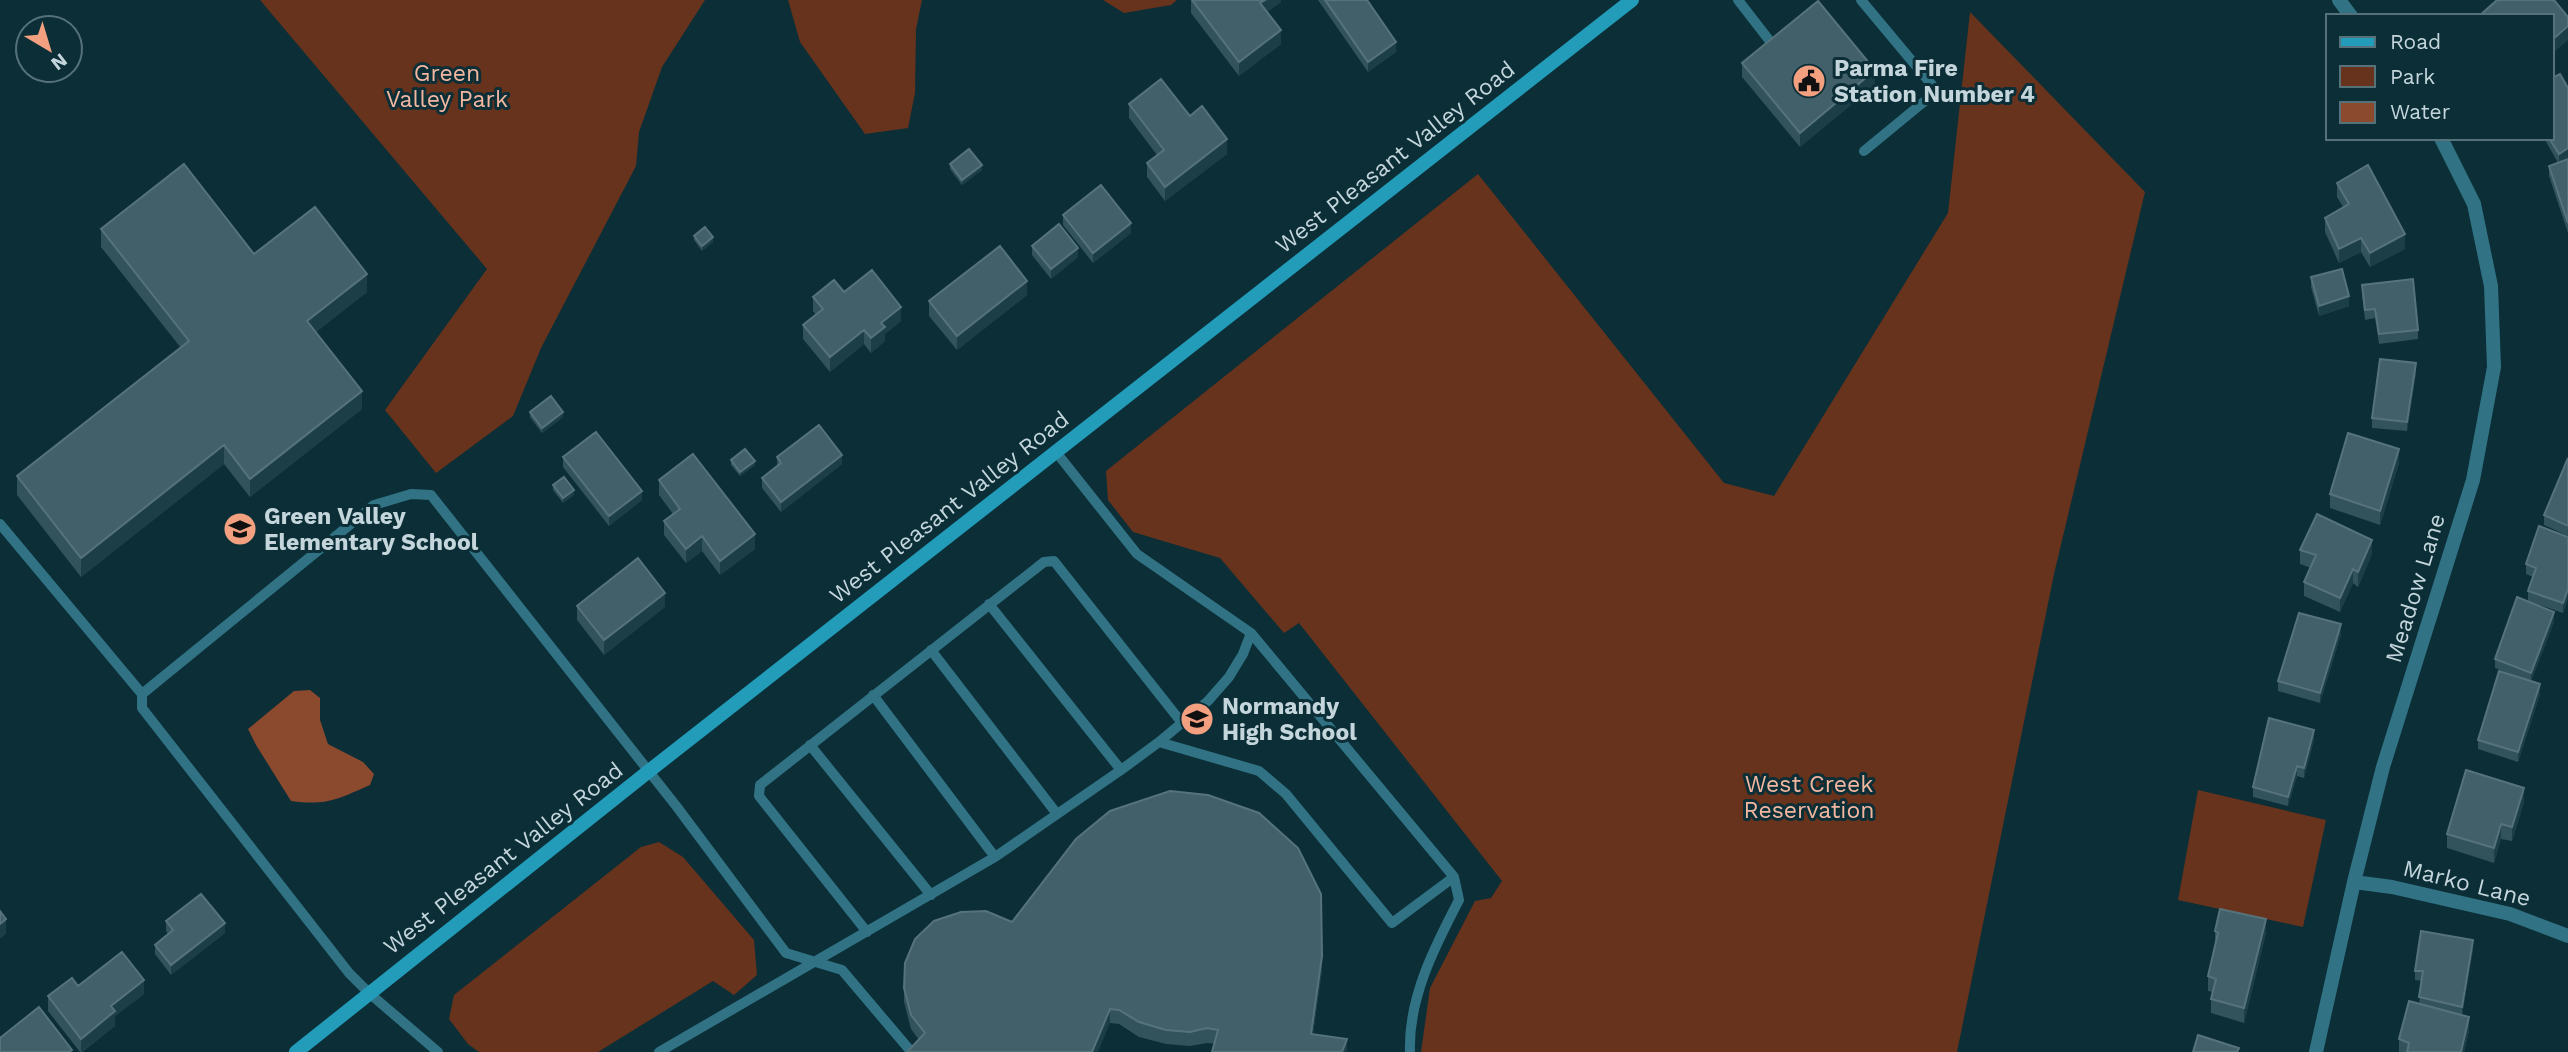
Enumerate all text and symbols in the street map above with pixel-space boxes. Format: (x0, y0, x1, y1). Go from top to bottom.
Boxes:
north arrow (14, 14, 84, 84)
legend (2326, 14, 2554, 140)
text: Road (2390, 29, 2441, 54)
text: N (47, 49, 72, 75)
place label: Parma Fire Station Number 4 (1834, 55, 2035, 108)
street label: West Pleasant Valley Road (1270, 56, 1520, 259)
park label: Green Valley Park (386, 60, 508, 113)
public building icon: Parma Fire Station Number 4 (1790, 62, 1828, 100)
text: Park (2390, 64, 2435, 89)
text: Water (2390, 99, 2451, 124)
street label: West Pleasant Valley Road (824, 406, 1074, 609)
place label: Green Valley Elementary School (264, 503, 479, 556)
school or university icon: Green Valley Elementary School (221, 510, 259, 548)
street label: Meadow Lane (2380, 510, 2451, 666)
place label: Normandy High School (1222, 693, 1357, 746)
school or university icon: Normandy High School (1178, 700, 1216, 738)
street label: West Pleasant Valley Road (378, 757, 628, 960)
park label: West Creek Reservation (1744, 771, 1874, 824)
street label: Marko Lane (2400, 855, 2533, 912)

